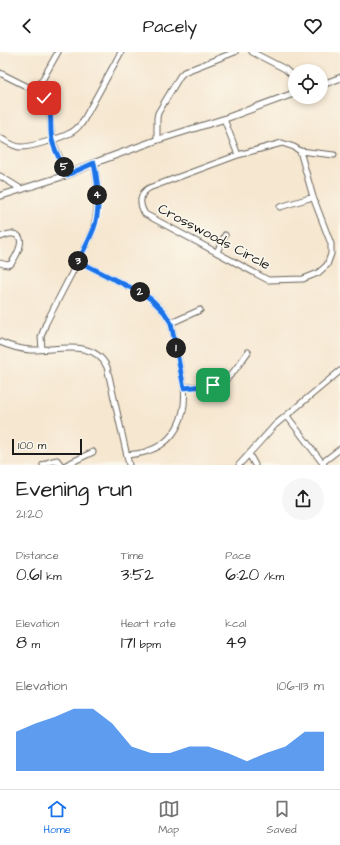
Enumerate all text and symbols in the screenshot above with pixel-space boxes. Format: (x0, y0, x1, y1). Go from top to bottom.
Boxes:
text: Pacely (143, 14, 197, 39)
icon: back (16, 15, 38, 37)
icon: heart (302, 15, 324, 37)
map controls (288, 64, 328, 104)
button: locate (288, 64, 328, 104)
pin (27, 81, 61, 115)
icon: check (33, 87, 55, 109)
pin: 5 (54, 157, 74, 177)
text: 5 (60, 159, 68, 174)
pin: 4 (87, 185, 107, 205)
text: 4 (93, 187, 101, 202)
street label: Crosswoods Circle (154, 199, 274, 275)
pin: 3 (68, 251, 88, 271)
text: 3 (75, 253, 81, 268)
pin: 2 (130, 282, 150, 302)
text: 2 (137, 284, 143, 299)
pin: 1 (166, 338, 186, 358)
text: 1 (175, 340, 177, 355)
pin (196, 368, 230, 402)
icon: arrive (202, 374, 224, 396)
scale bar (12, 437, 82, 456)
text: 100 m (18, 438, 46, 453)
text: Evening run (16, 474, 132, 505)
button: share (282, 478, 324, 520)
text: 21:20 (16, 505, 43, 523)
text: Distance (16, 548, 59, 563)
text: Time (121, 548, 144, 563)
text: Pace (225, 548, 251, 563)
text: 0.61 (16, 563, 42, 587)
text: 3:52 (121, 563, 154, 587)
text: 6:20 (225, 563, 259, 587)
text: km (42, 569, 62, 584)
text: /km (259, 569, 284, 584)
text: Elevation (16, 616, 59, 631)
text: Heart rate (121, 616, 176, 631)
text: kcal (225, 616, 246, 631)
text: 8 (16, 631, 27, 655)
text: 171 (121, 631, 135, 655)
text: 49 (225, 631, 247, 655)
text: m (27, 637, 40, 652)
text: bpm (135, 637, 161, 652)
text: Elevation (16, 677, 67, 695)
text: 106–113 m (277, 677, 324, 695)
tab: Home (43, 798, 71, 837)
tab: Map (158, 798, 180, 837)
tab: Saved (267, 798, 297, 837)

